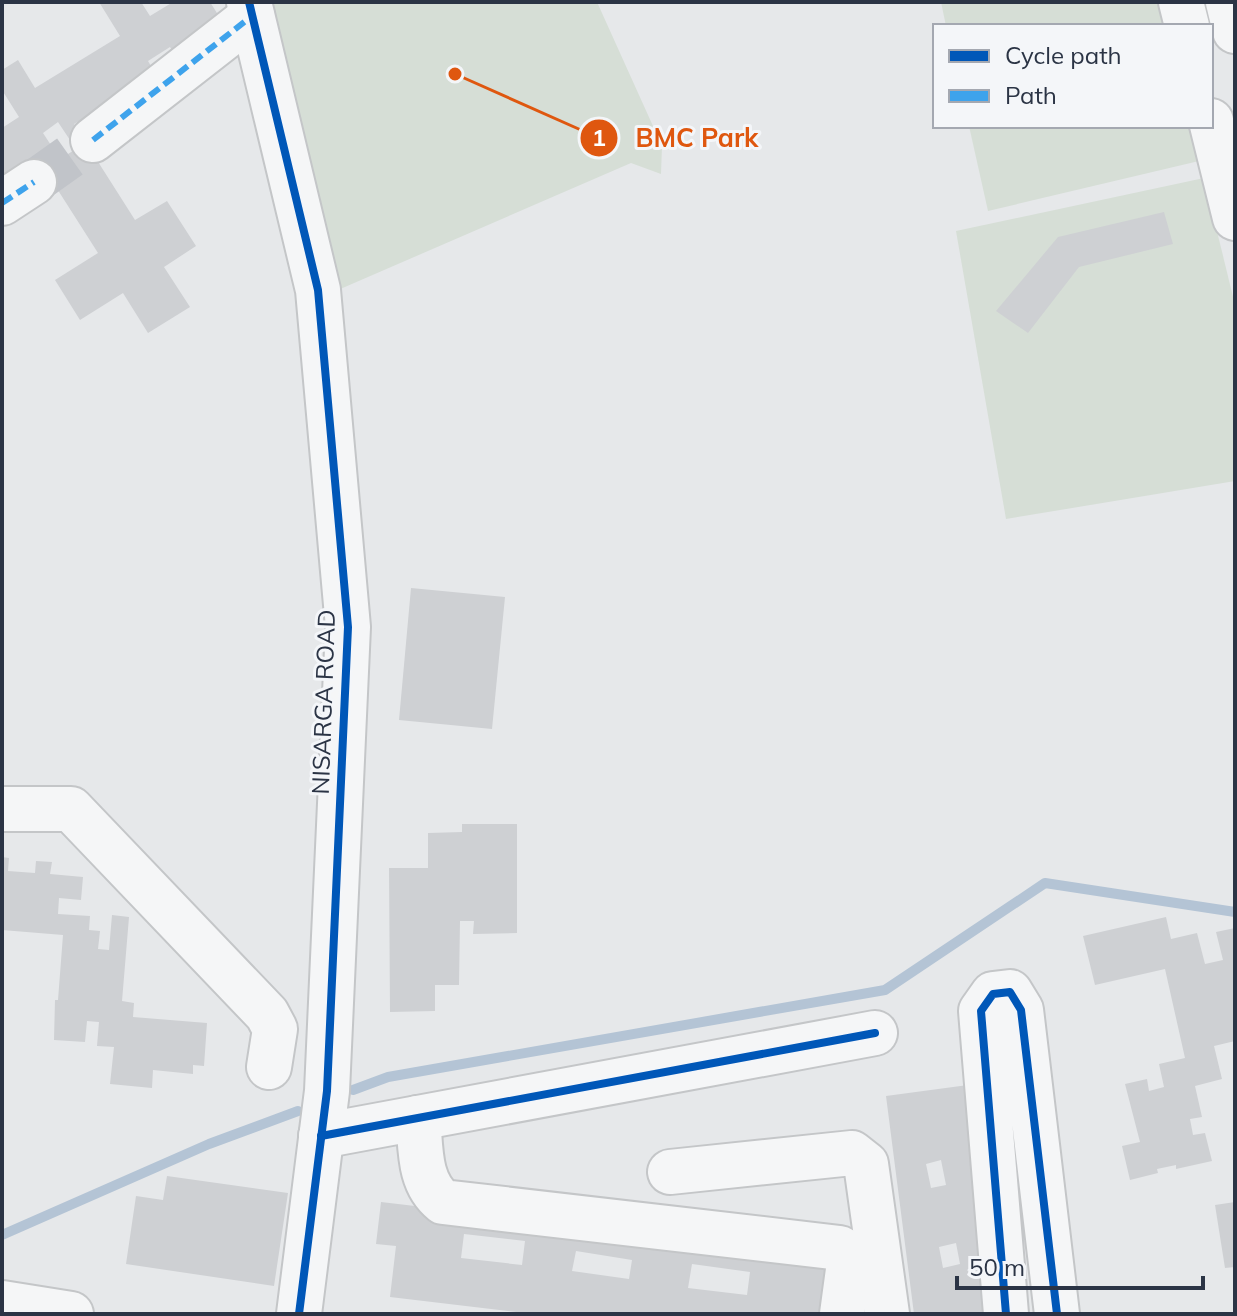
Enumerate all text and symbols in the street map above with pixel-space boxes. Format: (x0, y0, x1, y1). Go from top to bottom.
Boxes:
legend (933, 24, 1213, 128)
text: Cycle path (1005, 40, 1122, 70)
text: Path (1005, 80, 1057, 110)
callout: BMC Park (579, 113, 774, 163)
text: BMC Park (636, 121, 759, 154)
text: 1 (592, 122, 606, 152)
street label: NISARGA ROAD (305, 609, 341, 795)
scale bar (957, 1240, 1203, 1290)
text: 50 m (969, 1252, 1025, 1282)

